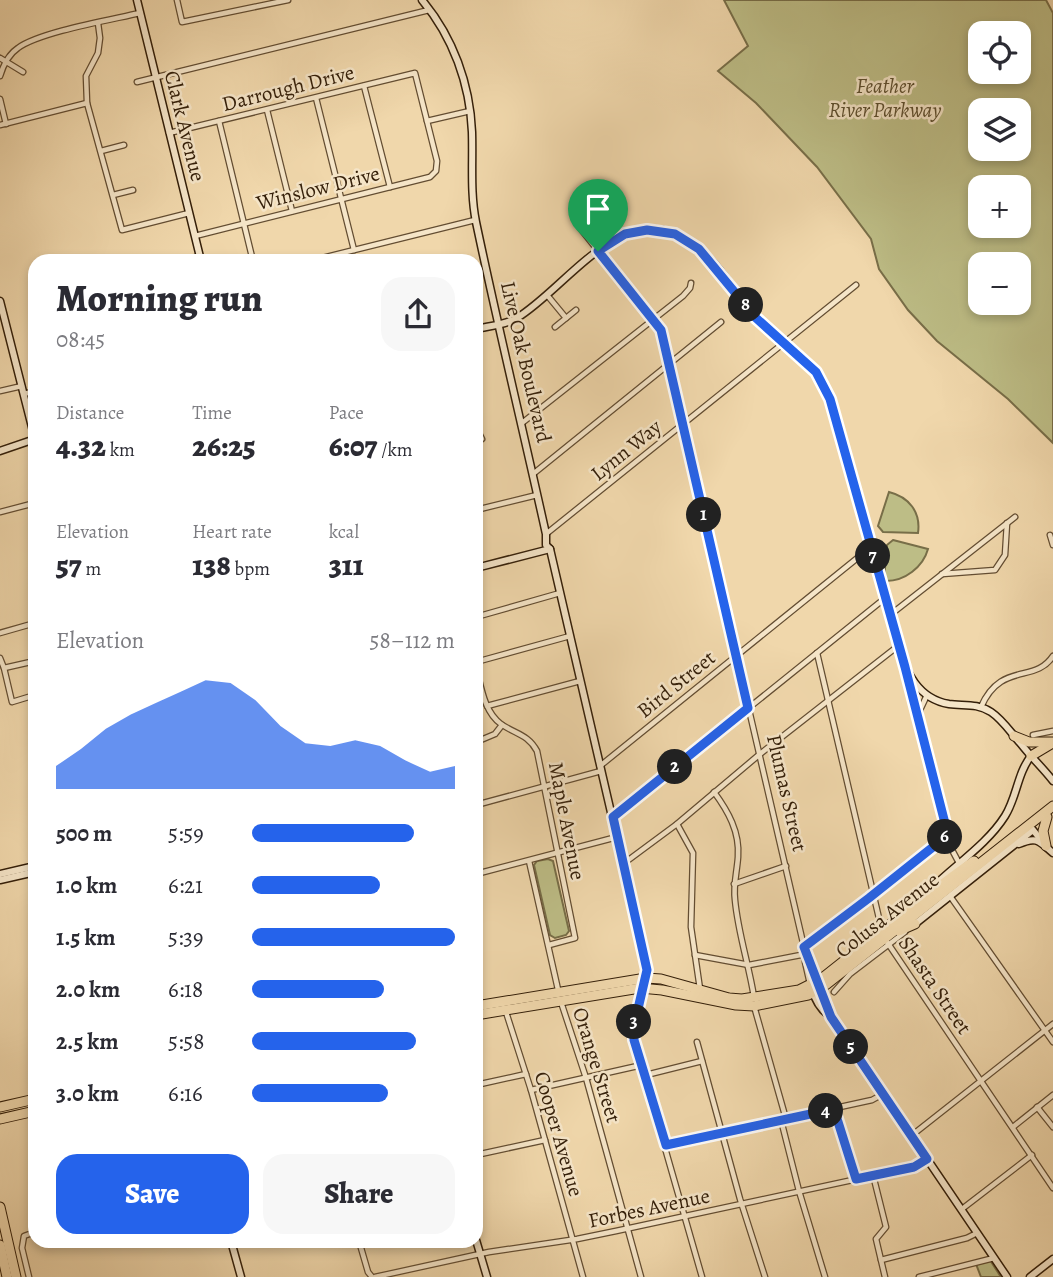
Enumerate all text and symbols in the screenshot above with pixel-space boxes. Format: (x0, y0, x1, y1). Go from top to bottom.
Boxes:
map controls (968, 21, 1031, 315)
button: locate (968, 21, 1031, 84)
street label: Darrough Drive (219, 58, 357, 118)
street label: Clark Avenue (158, 68, 212, 184)
park label: Feather River Parkway (829, 72, 941, 124)
button: layers (968, 98, 1031, 161)
street label: Winslow Drive (253, 159, 383, 217)
button: + (968, 175, 1031, 238)
pin (568, 179, 628, 251)
icon: arrive (579, 190, 617, 228)
button: − (968, 252, 1031, 315)
text: Morning run (56, 272, 263, 324)
button: share (381, 277, 455, 351)
street label: Live Oak Boulevard (494, 279, 558, 446)
pin: 8 (728, 288, 764, 322)
text: 8 (741, 291, 750, 317)
text: 08:45 (56, 324, 105, 355)
text: Distance (56, 400, 124, 426)
text: Time (192, 400, 232, 426)
text: Pace (329, 400, 364, 426)
street label: Lynn Way (585, 412, 668, 487)
text: 4.32 (56, 426, 106, 466)
text: 26:25 (192, 426, 256, 466)
text: 6:07 (329, 426, 377, 466)
text: km (106, 437, 135, 463)
text: /km (377, 437, 413, 463)
pin: 1 (686, 498, 722, 532)
text: 1 (700, 501, 707, 527)
text: Elevation (56, 519, 129, 545)
text: Heart rate (192, 519, 272, 545)
text: kcal (329, 519, 359, 545)
pin: 7 (856, 538, 890, 574)
text: 7 (868, 542, 877, 568)
text: 57 (56, 545, 82, 585)
text: 138 (192, 545, 231, 585)
text: 311 (329, 545, 364, 585)
text: m (82, 556, 101, 582)
text: bpm (231, 556, 270, 582)
text: Elevation (56, 625, 144, 656)
text: 58–112 m (370, 625, 455, 656)
street label: Bird Street (631, 644, 721, 724)
street label: Plumas Street (760, 732, 814, 854)
pin: 2 (658, 750, 692, 784)
text: 2 (670, 753, 679, 779)
street label: Maple Avenue (542, 760, 592, 882)
text: 500 m (56, 818, 112, 849)
text: 5:59 (168, 818, 204, 849)
pin: 6 (928, 820, 962, 854)
text: 6 (940, 823, 949, 849)
street label: Colusa Avenue (829, 866, 945, 964)
text: 1.0 km (56, 870, 117, 901)
text: 6:21 (168, 870, 203, 901)
text: 1.5 km (56, 922, 116, 953)
text: 5:39 (168, 922, 203, 953)
street label: Shasta Street (892, 930, 978, 1040)
text: 2.0 km (56, 974, 120, 1005)
text: 6:18 (168, 974, 203, 1005)
street label: Orange Street (566, 1004, 628, 1126)
pin: 3 (616, 1004, 652, 1040)
text: 3 (629, 1008, 638, 1034)
text: 2.5 km (56, 1026, 118, 1057)
text: 5:58 (168, 1026, 204, 1057)
pin: 5 (834, 1030, 868, 1064)
text: 5 (846, 1033, 855, 1059)
street label: Cooper Avenue (528, 1068, 590, 1200)
text: 3.0 km (56, 1078, 119, 1109)
text: 6:16 (168, 1078, 203, 1109)
pin: 4 (808, 1094, 844, 1128)
text: 4 (821, 1097, 830, 1123)
button: Save (56, 1154, 249, 1234)
button: Share (263, 1154, 455, 1234)
street label: Forbes Avenue (586, 1181, 712, 1235)

